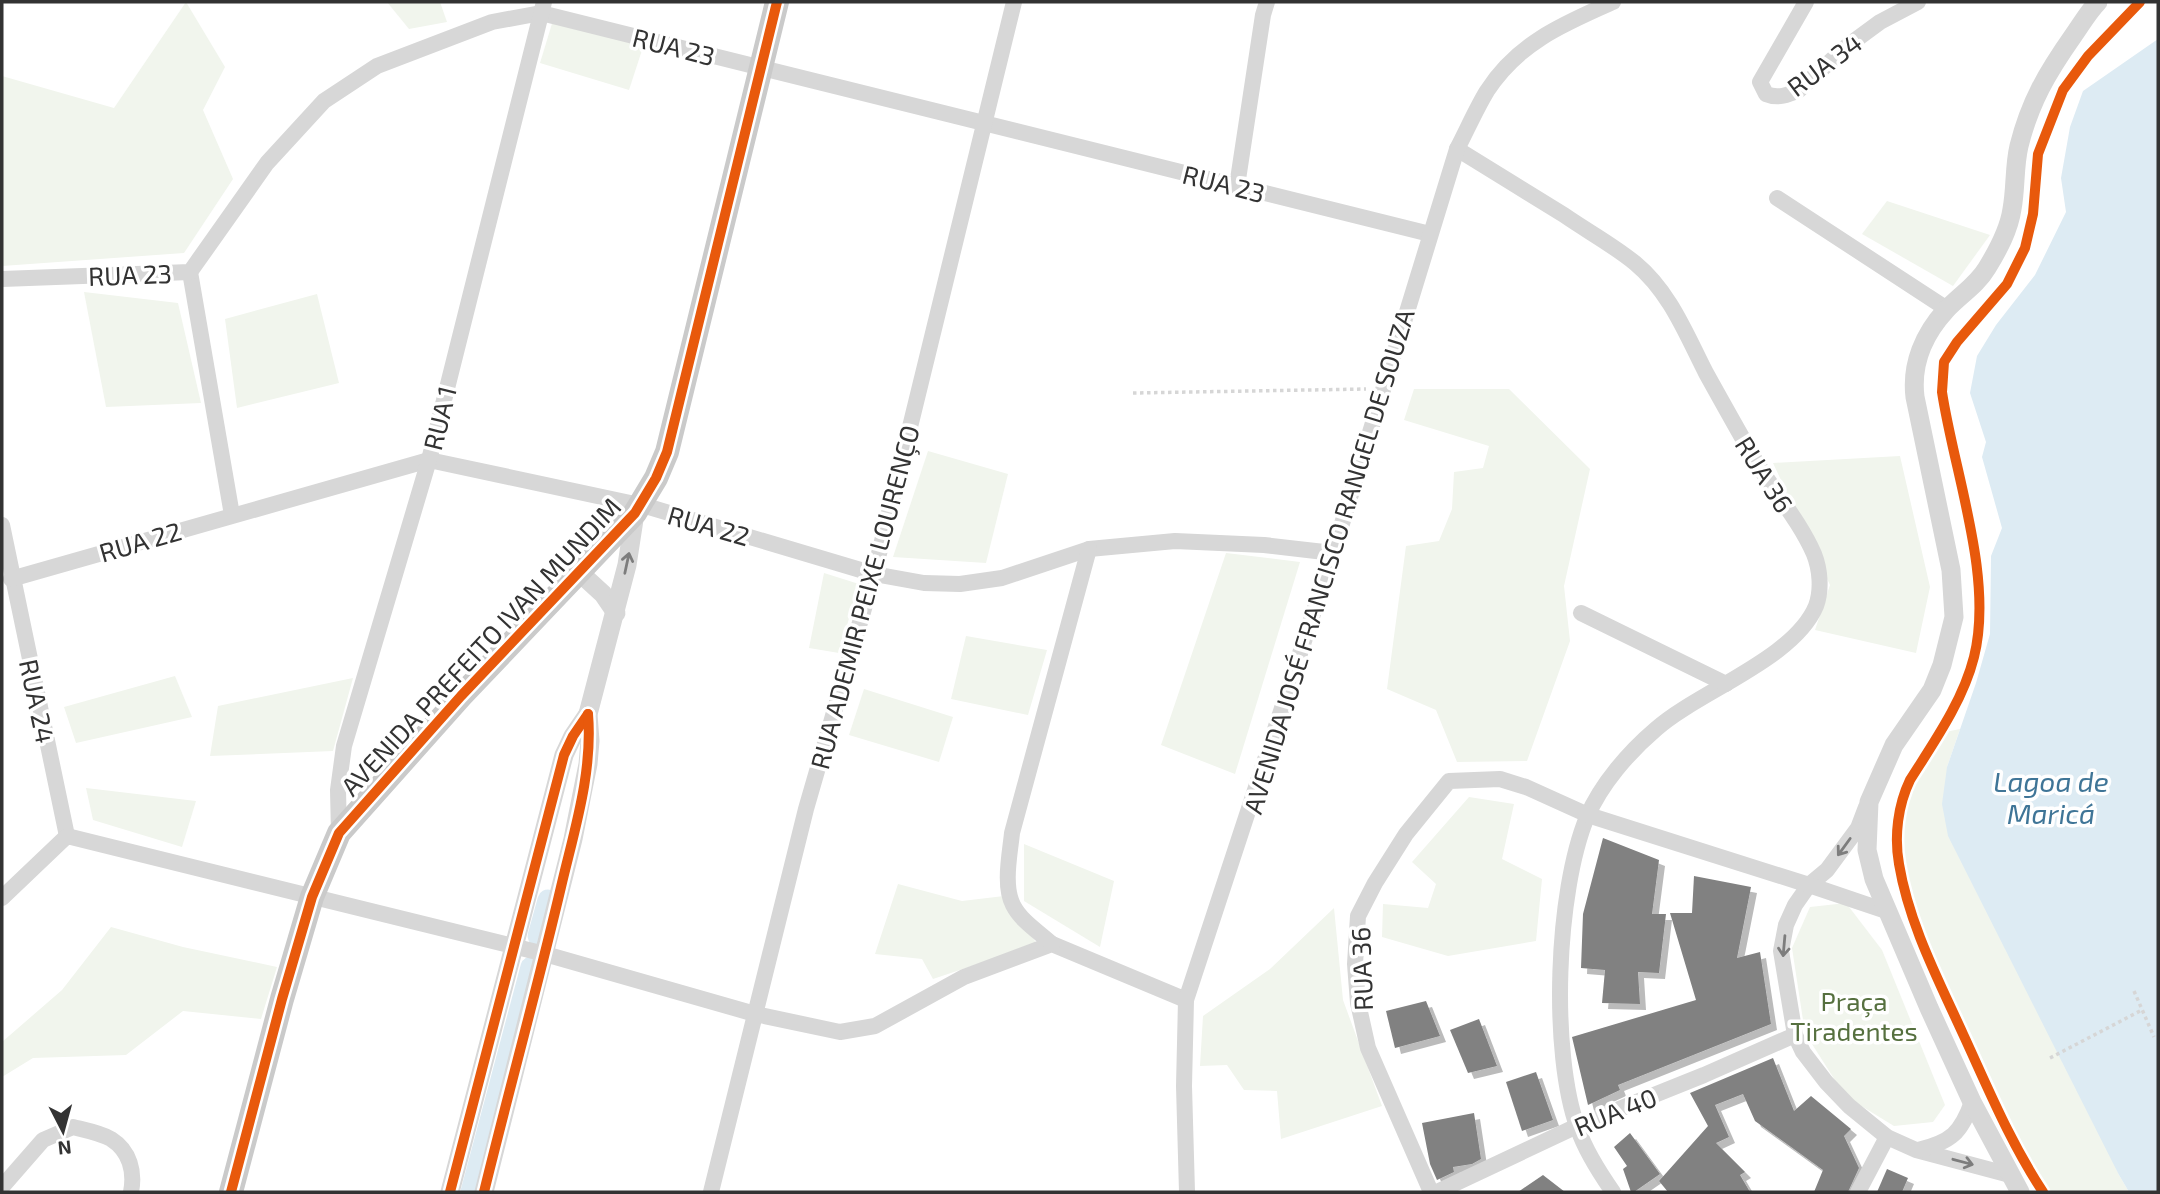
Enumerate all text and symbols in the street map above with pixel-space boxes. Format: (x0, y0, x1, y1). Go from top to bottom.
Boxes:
street label: RUA 23 (630, 21, 718, 71)
street label: RUA 34 (1781, 26, 1867, 102)
street label: RUA 23 (1180, 158, 1268, 208)
street label: RUA 23 (88, 257, 172, 291)
street label: AVENIDA JOSÉ FRANCISCO RANGEL DE SOUZA (1236, 305, 1420, 817)
street label: RUA 1 (416, 383, 462, 453)
street label: RUA ADEMIR PEIXE LOURENÇO (803, 422, 927, 773)
street label: RUA 36 (1730, 430, 1800, 518)
street label: AVENIDA PREFEITO IVAN MUNDIM (334, 491, 626, 801)
street label: RUA 22 (664, 499, 754, 551)
street label: RUA 22 (95, 515, 185, 567)
one-way arrow (621, 552, 635, 575)
street label: RUA 24 (14, 656, 62, 746)
water label: Lagoa de Maricá (1993, 764, 2109, 830)
one-way arrow (1837, 837, 1851, 856)
street label: RUA 36 (1344, 927, 1378, 1011)
one-way arrow (1777, 934, 1790, 957)
park label: Praça Tiradentes (1790, 985, 1918, 1046)
street label: RUA 40 (1569, 1080, 1661, 1142)
north arrow (28, 1096, 98, 1166)
text: N (57, 1136, 73, 1161)
one-way arrow (1951, 1156, 1974, 1169)

